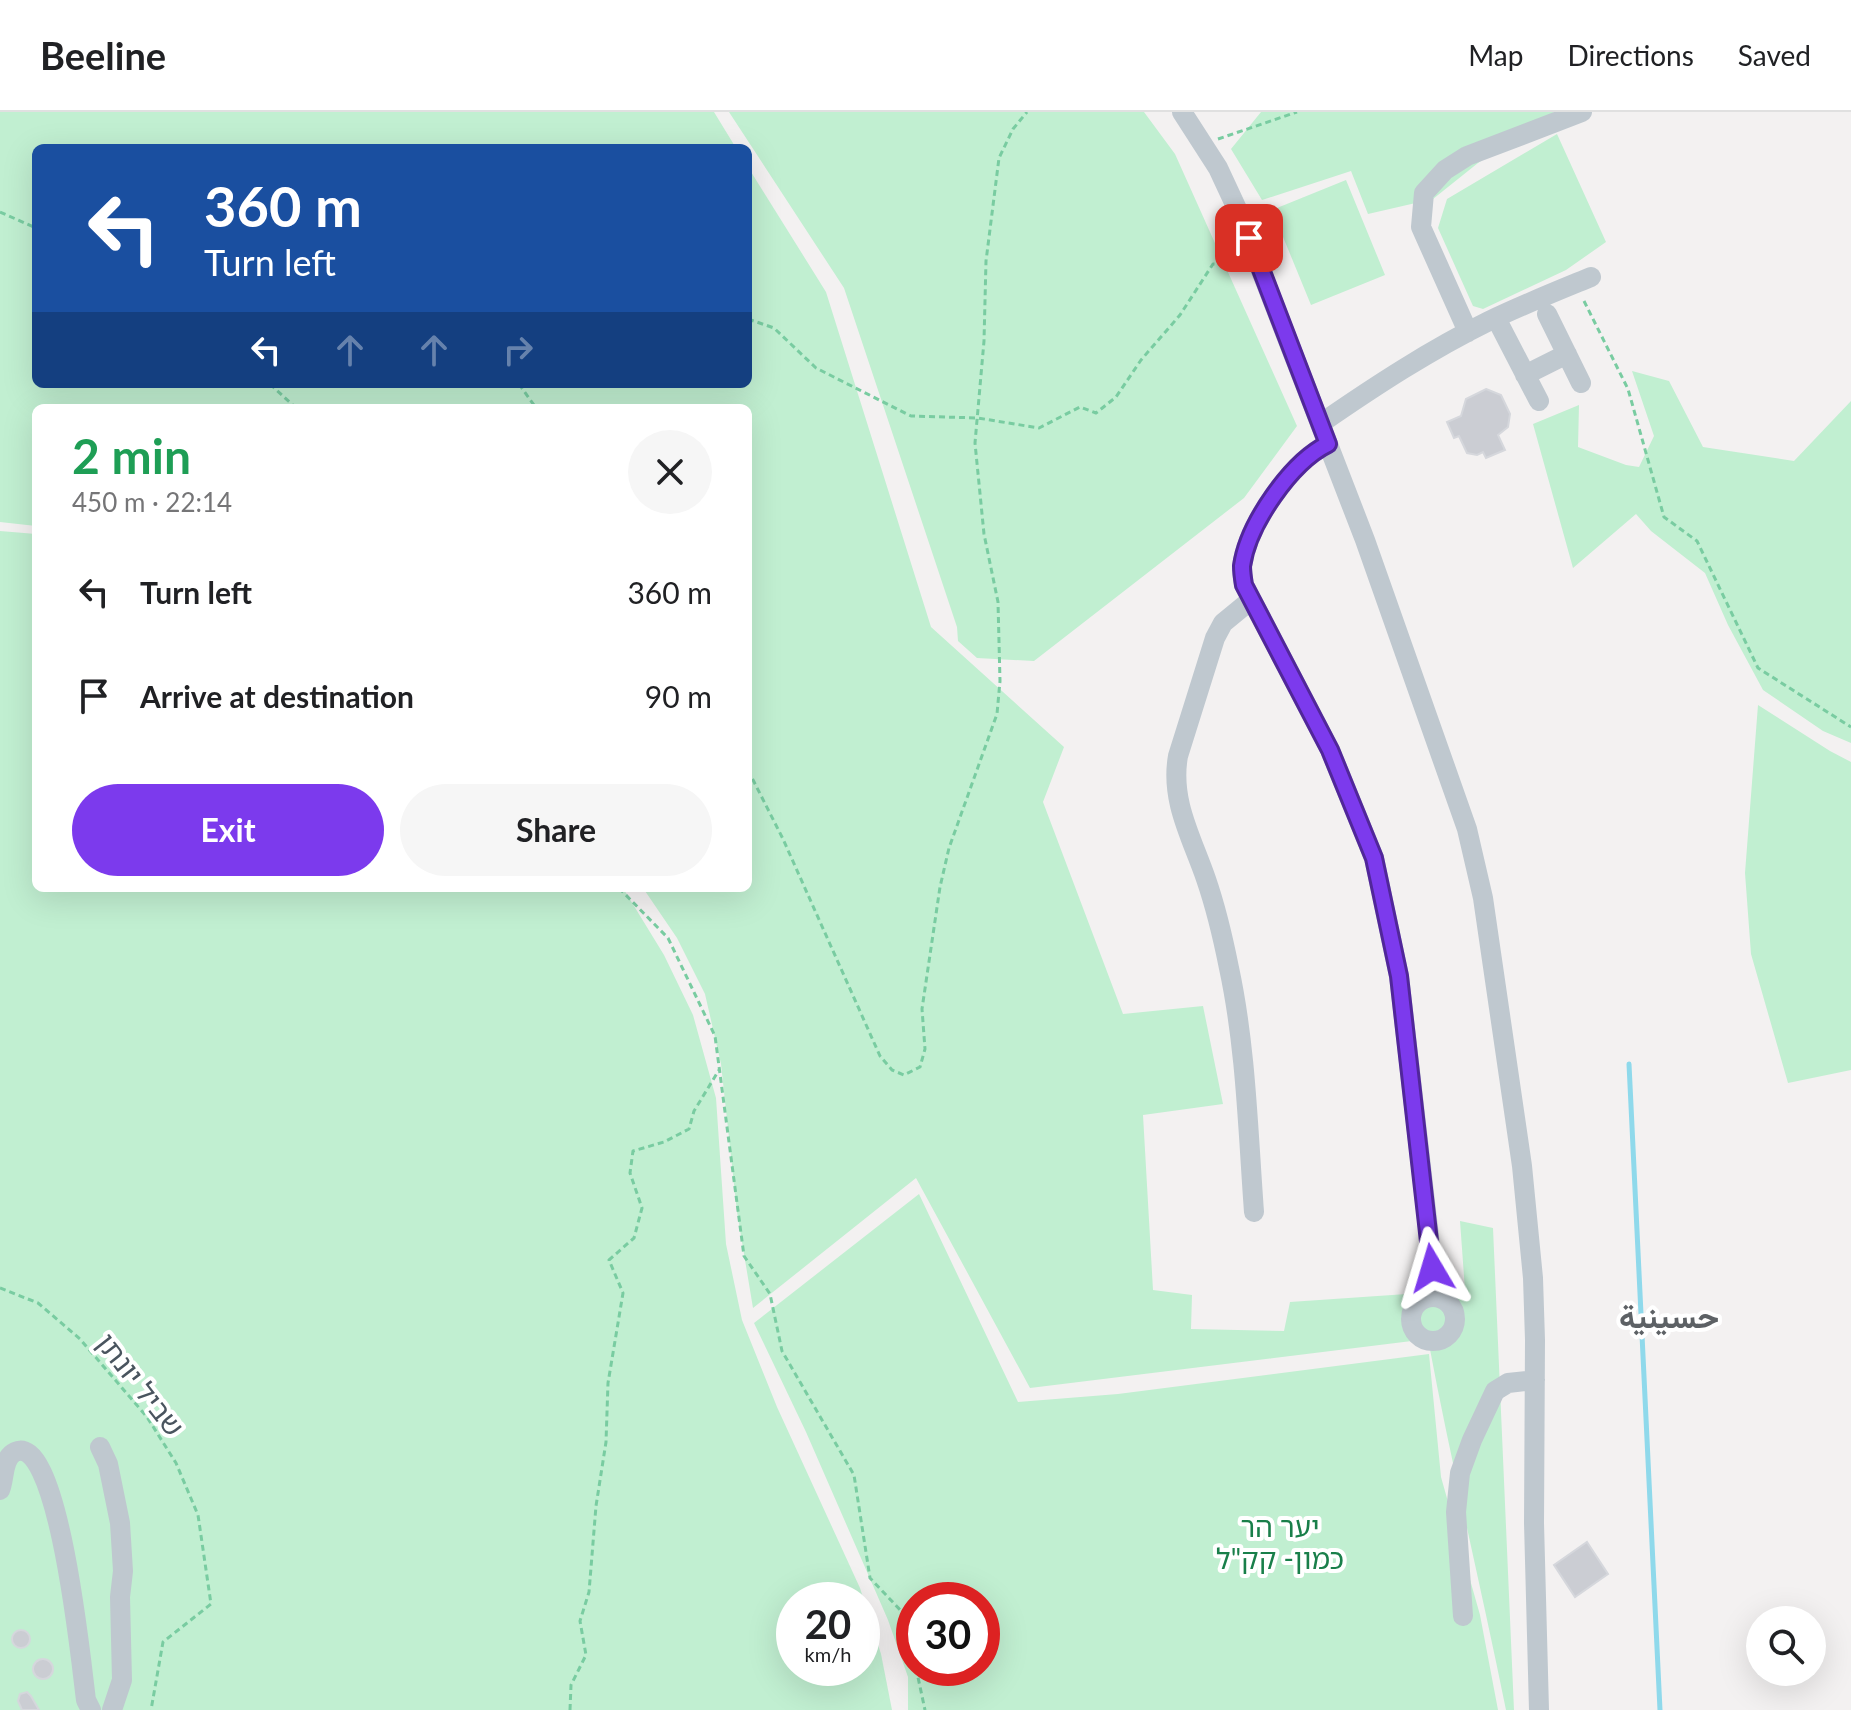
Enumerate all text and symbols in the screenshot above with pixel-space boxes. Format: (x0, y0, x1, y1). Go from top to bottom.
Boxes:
text: Beeline (40, 32, 166, 78)
text: Map (1468, 38, 1523, 72)
text: Directions (1567, 38, 1694, 72)
text: Saved (1738, 38, 1811, 72)
text: 360 m (204, 172, 362, 239)
icon: left (72, 176, 176, 280)
pin (1215, 204, 1283, 272)
icon: arrive (1227, 216, 1271, 260)
text: Turn left (204, 240, 336, 284)
icon: left (244, 328, 288, 372)
icon: ahead (328, 328, 372, 372)
icon: ahead (412, 328, 456, 372)
icon: right (496, 328, 540, 372)
text: 2 min (72, 427, 191, 484)
button: close (628, 430, 712, 514)
text: 450 m · 22:14 (72, 486, 232, 518)
icon: left (72, 570, 116, 614)
text: Turn left (140, 574, 252, 610)
text: 360 m (627, 574, 712, 610)
icon: arrive (72, 674, 116, 718)
text: Arrive at destination (140, 678, 414, 714)
text: 90 m (645, 678, 712, 714)
button: Exit (72, 784, 384, 876)
button: Share (400, 784, 712, 876)
position arrow (1390, 1226, 1474, 1310)
district label: حسينية (1619, 1296, 1719, 1336)
street label: שביל יונתן (90, 1326, 192, 1442)
park label: יער הר כמון- קק"ל (1216, 1509, 1344, 1575)
speed limit sign: 30 (896, 1582, 1000, 1686)
text: 20 (805, 1600, 851, 1648)
map controls (1746, 1606, 1826, 1686)
button: search (1746, 1606, 1826, 1686)
text: km/h (805, 1642, 851, 1666)

